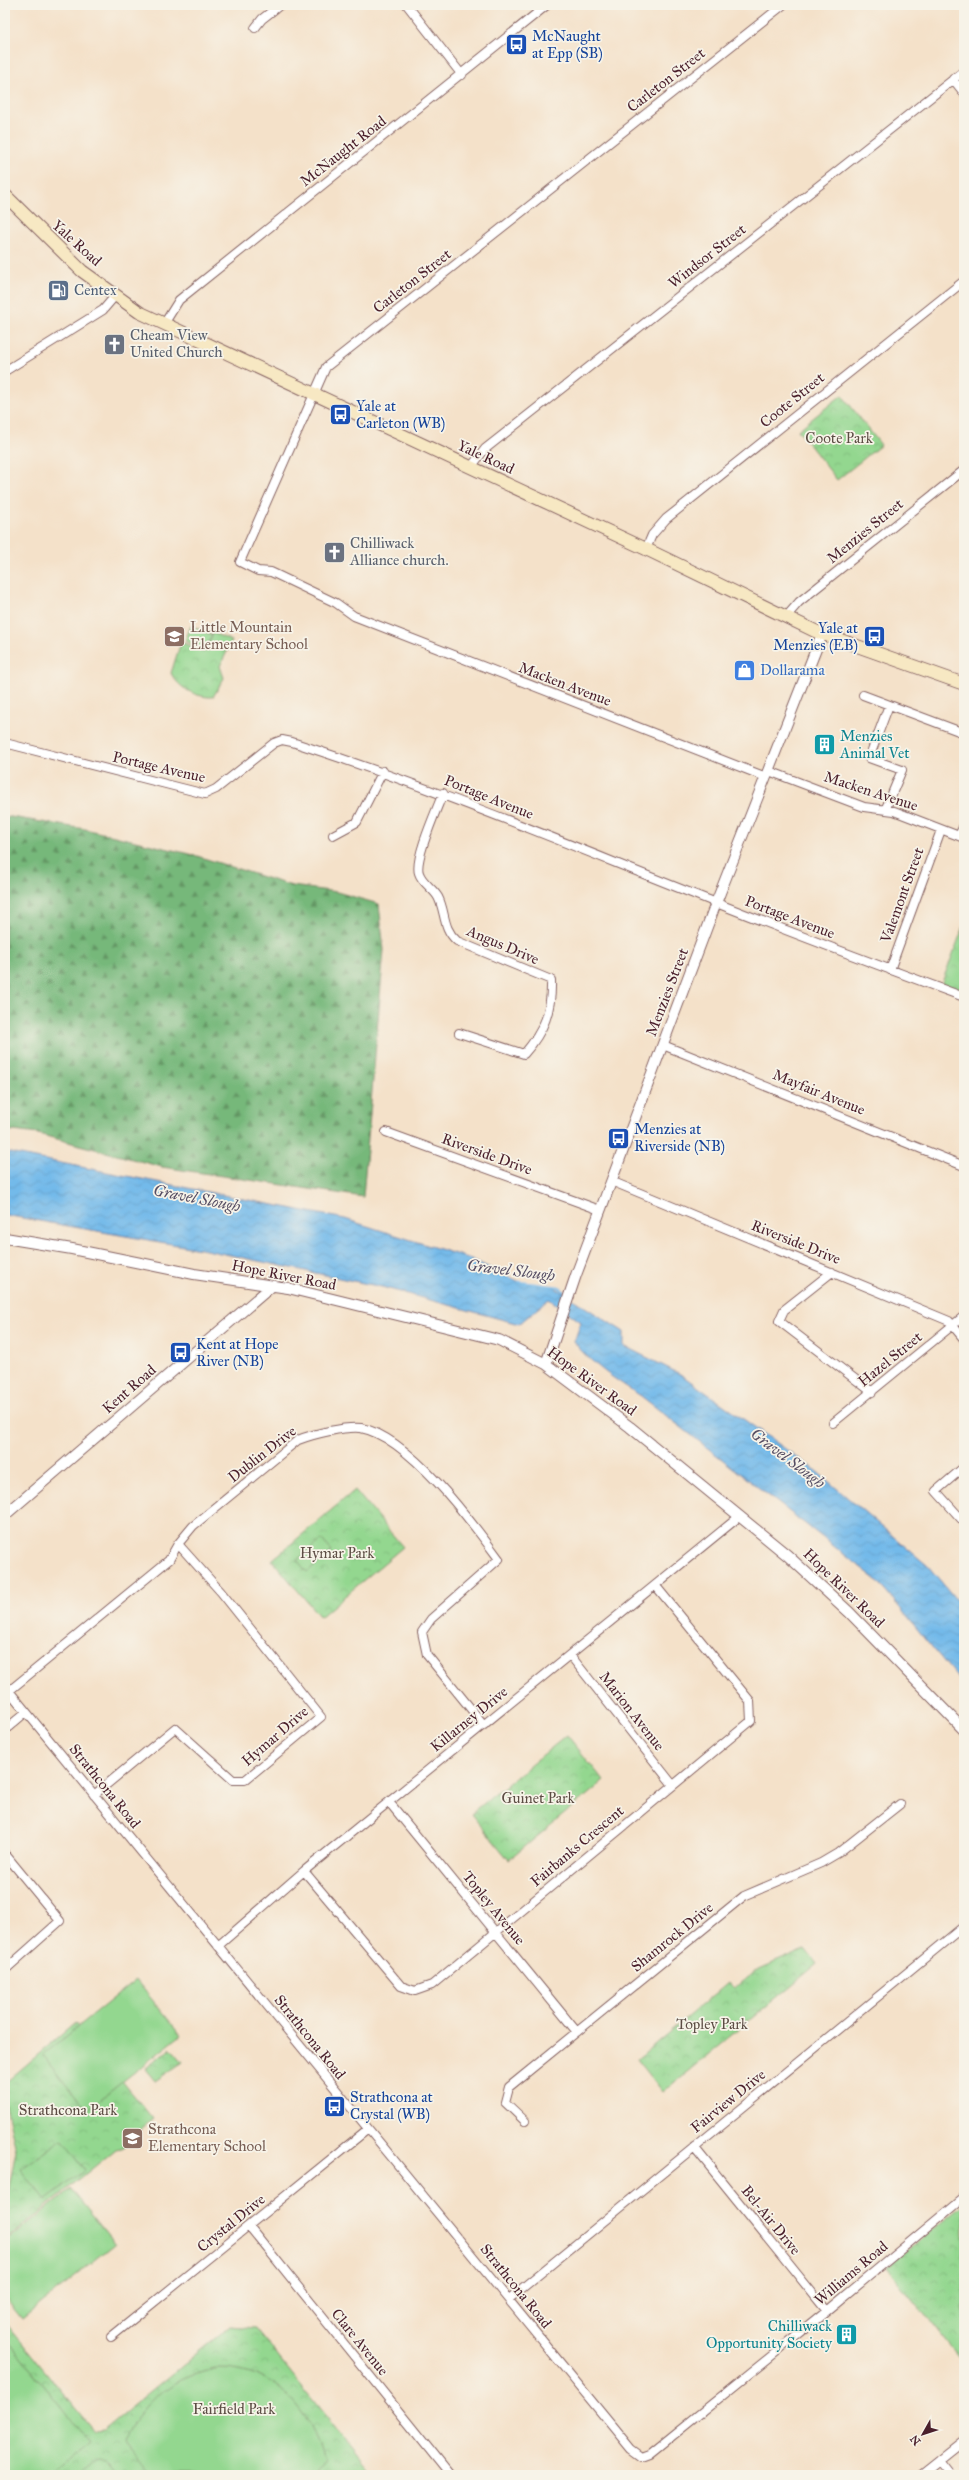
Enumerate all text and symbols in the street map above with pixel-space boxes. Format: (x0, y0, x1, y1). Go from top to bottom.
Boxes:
place label: McNaught at Epp (SB) (532, 27, 603, 63)
bus stop icon: McNaught at Epp (SB) (504, 32, 530, 58)
street label: Carleton Street (623, 44, 709, 116)
street label: McNaught Road (296, 112, 390, 190)
street label: Yale Road (49, 216, 106, 270)
street label: Windsor Street (665, 220, 750, 292)
street label: Carleton Street (369, 245, 455, 317)
fuel station icon: Centex (45, 277, 71, 303)
place label: Centex (74, 281, 117, 299)
place label: Cheam View United Church (130, 326, 223, 361)
church icon: Cheam View United Church (101, 331, 127, 357)
street label: Coote Street (756, 368, 828, 431)
place label: Yale at Carleton (WB) (356, 397, 445, 433)
bus stop icon: Yale at Carleton (WB) (328, 402, 354, 428)
park label: Coote Park (805, 429, 873, 447)
street label: Yale Road (455, 436, 518, 478)
street label: Menzies Street (823, 494, 907, 567)
place label: Chilliwack Alliance church. (349, 534, 449, 569)
church icon: Chilliwack Alliance church. (322, 539, 348, 565)
place label: Little Mountain Elementary School (190, 618, 309, 653)
place label: Yale at Menzies (EB) (773, 619, 859, 655)
school or university icon: Little Mountain Elementary School (161, 623, 187, 649)
bus stop icon: Yale at Menzies (EB) (861, 624, 887, 650)
shop icon: Dollarama (731, 657, 757, 683)
street label: Macken Avenue (516, 658, 614, 710)
place label: Dollarama (760, 661, 825, 679)
place label: Menzies Animal Vet (839, 727, 910, 762)
building icon: Menzies Animal Vet (811, 732, 837, 758)
street label: Portage Avenue (111, 748, 207, 786)
street label: Macken Avenue (822, 767, 920, 815)
street label: Portage Avenue (442, 771, 536, 823)
street label: Valemont Street (876, 844, 928, 946)
street label: Portage Avenue (743, 892, 837, 942)
street label: Angus Drive (463, 921, 542, 968)
street label: Menzies Street (642, 945, 692, 1039)
street label: Mayfair Avenue (770, 1065, 868, 1119)
place label: Menzies at Riverside (NB) (634, 1120, 725, 1156)
bus stop icon: Menzies at Riverside (NB) (605, 1125, 631, 1151)
street label: Riverside Drive (439, 1129, 535, 1179)
water label: Gravel Slough (152, 1180, 242, 1216)
street label: Riverside Drive (749, 1216, 843, 1268)
water label: Gravel Slough (466, 1255, 556, 1285)
street label: Hope River Road (230, 1256, 338, 1294)
street label: Hazel Street (854, 1327, 926, 1390)
place label: Kent at Hope River (NB) (196, 1335, 278, 1371)
bus stop icon: Kent at Hope River (NB) (167, 1340, 193, 1366)
street label: Hope River Road (544, 1343, 641, 1420)
street label: Kent Road (98, 1360, 160, 1417)
street label: Dublin Drive (224, 1422, 300, 1486)
water label: Gravel Slough (747, 1424, 829, 1492)
park label: Hymar Park (300, 1544, 374, 1562)
street label: Hope River Road (800, 1545, 889, 1632)
street label: Marion Avenue (596, 1668, 668, 1754)
street label: Killarney Drive (427, 1682, 511, 1756)
street label: Hymar Drive (238, 1702, 312, 1770)
street label: Strathcona Road (66, 1740, 145, 1832)
park label: Guinet Park (501, 1789, 575, 1807)
street label: Fairbanks Crescent (527, 1801, 628, 1890)
street label: Topley Avenue (459, 1868, 529, 1948)
street label: Shamrock Drive (627, 1898, 717, 1976)
street label: Strathcona Road (271, 1991, 350, 2083)
park label: Topley Park (676, 2015, 748, 2033)
street label: Fairview Drive (687, 2065, 769, 2137)
place label: Strathcona at Crystal (WB) (350, 2088, 434, 2124)
bus stop icon: Strathcona at Crystal (WB) (321, 2093, 347, 2119)
park label: Strathcona Park (19, 2101, 117, 2119)
place label: Strathcona Elementary School (148, 2120, 267, 2155)
school or university icon: Strathcona Elementary School (120, 2125, 146, 2151)
street label: Bel-Air Drive (738, 2182, 804, 2258)
street label: Crystal Drive (193, 2190, 269, 2256)
street label: Williams Road (811, 2237, 892, 2309)
street label: Strathcona Road (477, 2240, 556, 2332)
street label: Clare Avenue (328, 2305, 392, 2379)
place label: Chilliwack Opportunity Society (706, 2317, 833, 2352)
building icon: Chilliwack Opportunity Society (834, 2322, 860, 2348)
park label: Fairfield Park (193, 2400, 275, 2418)
north arrow (903, 2414, 943, 2454)
text: N (907, 2432, 924, 2448)

